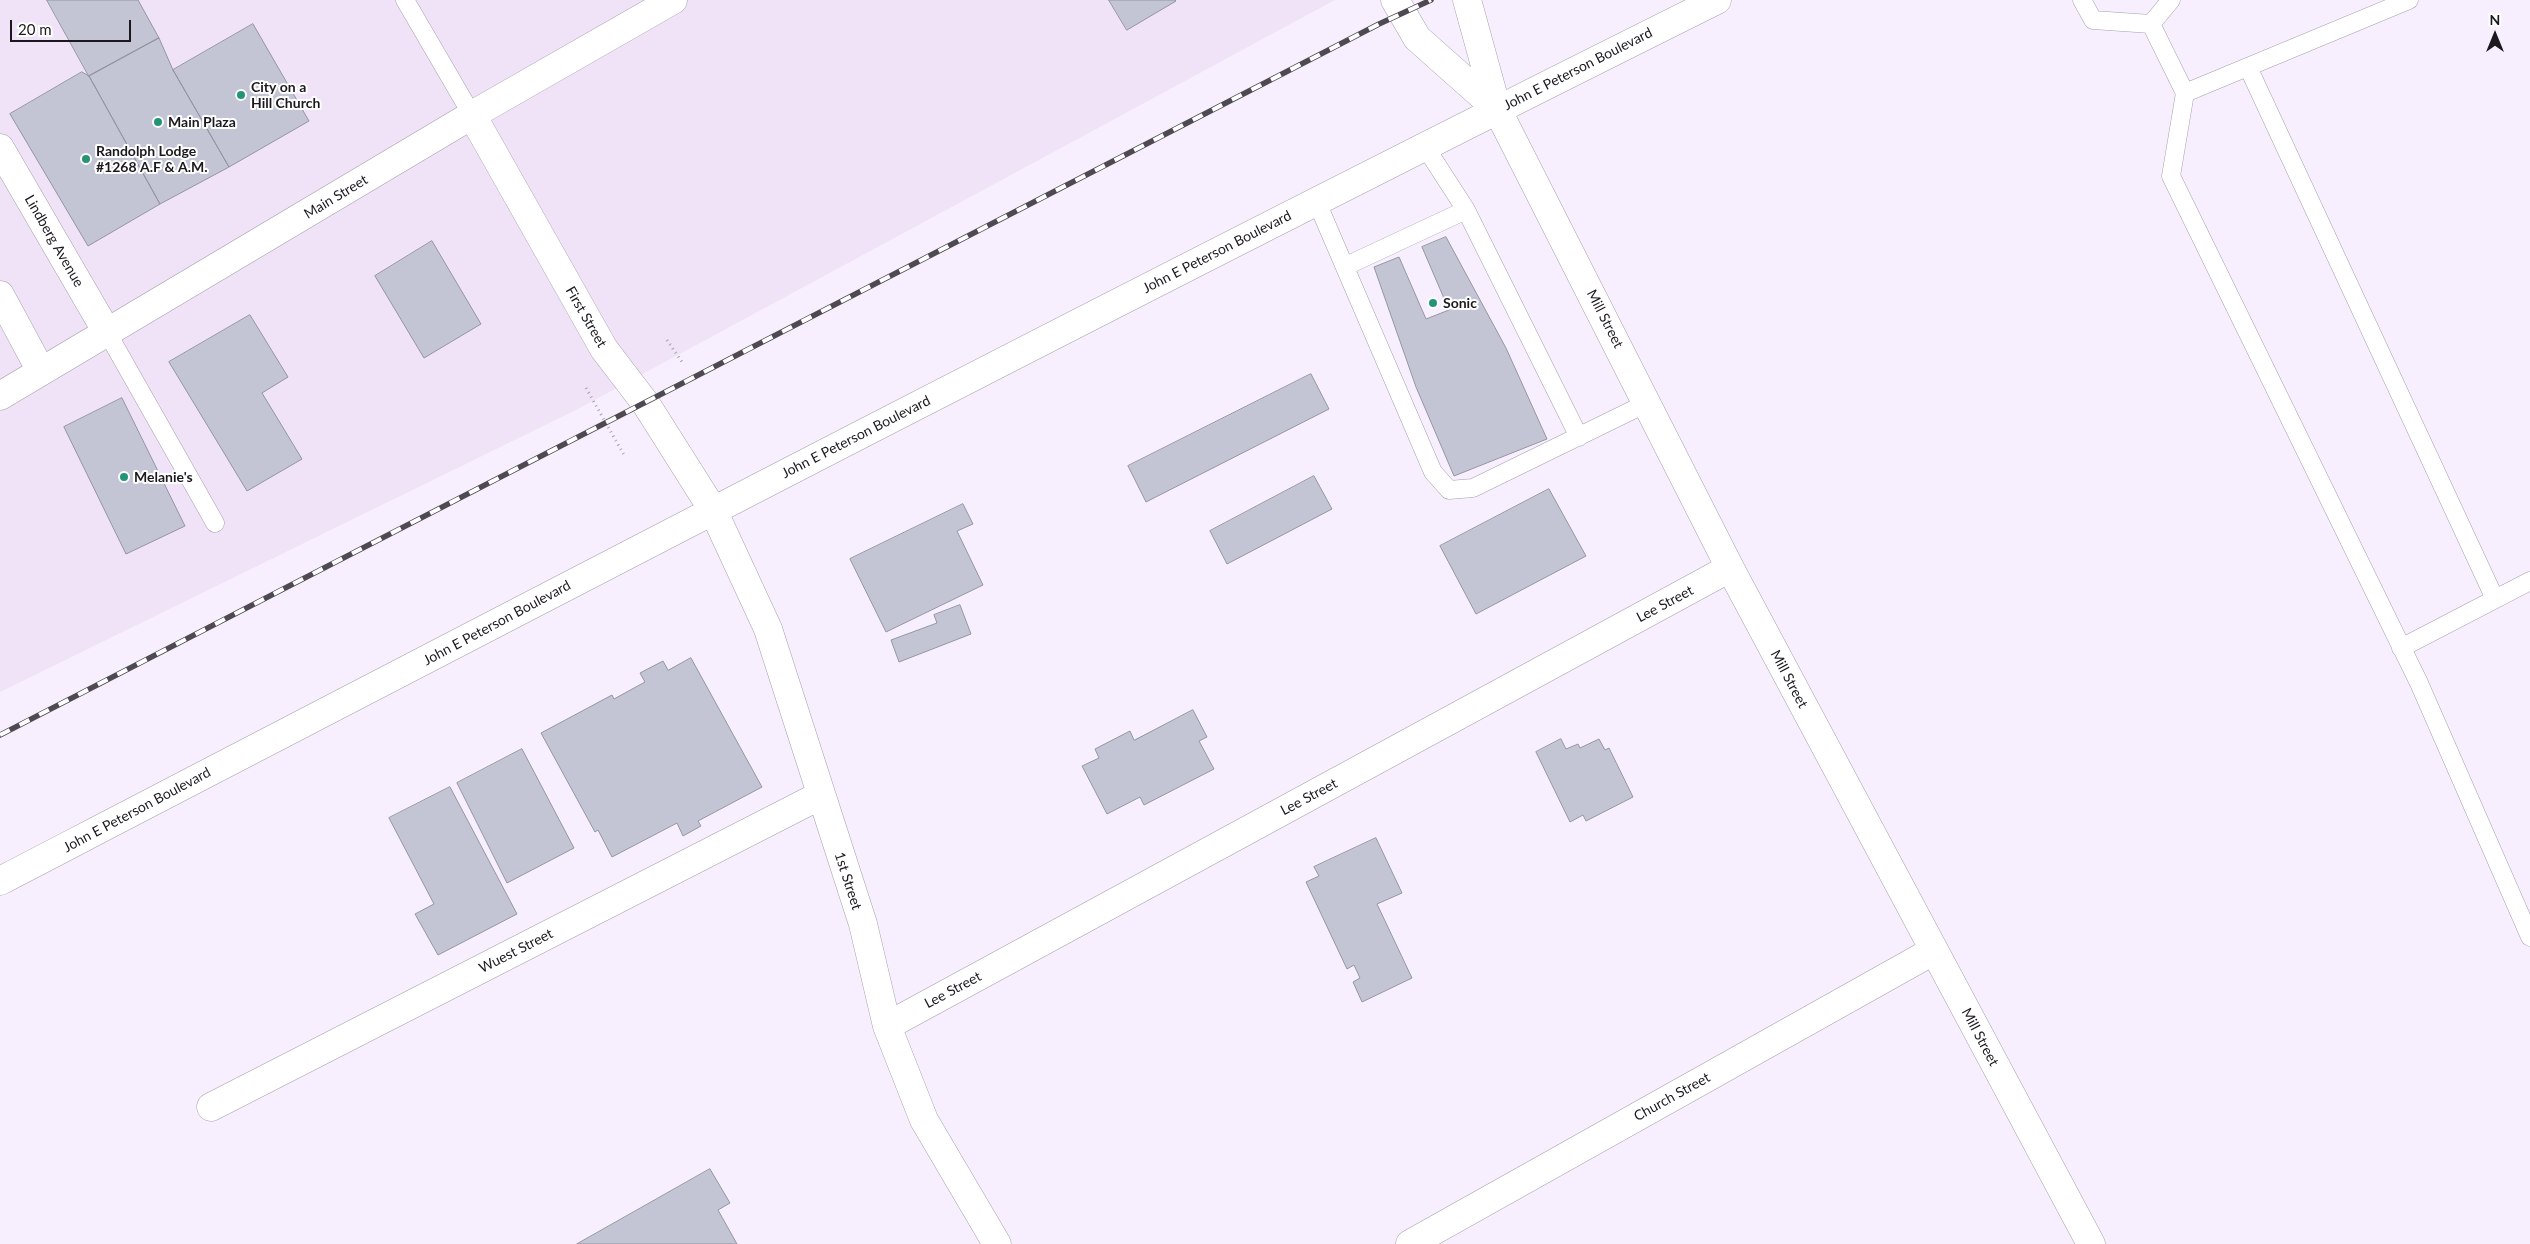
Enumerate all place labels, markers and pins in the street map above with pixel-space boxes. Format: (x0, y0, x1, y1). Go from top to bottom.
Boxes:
place label: City on a Hill Church (251, 79, 320, 111)
marker: City on a Hill Church (235, 89, 247, 101)
place label: Main Plaza (168, 114, 236, 130)
marker: Main Plaza (152, 116, 164, 128)
place label: Randolph Lodge #1268 A.F & A.M. (96, 143, 208, 176)
marker: Randolph Lodge #1268 A.F & A.M. (80, 153, 92, 165)
place label: Sonic (1443, 295, 1477, 311)
marker: Sonic (1427, 297, 1439, 309)
place label: Melanie's (134, 469, 193, 485)
marker: Melanie's (118, 471, 130, 483)

